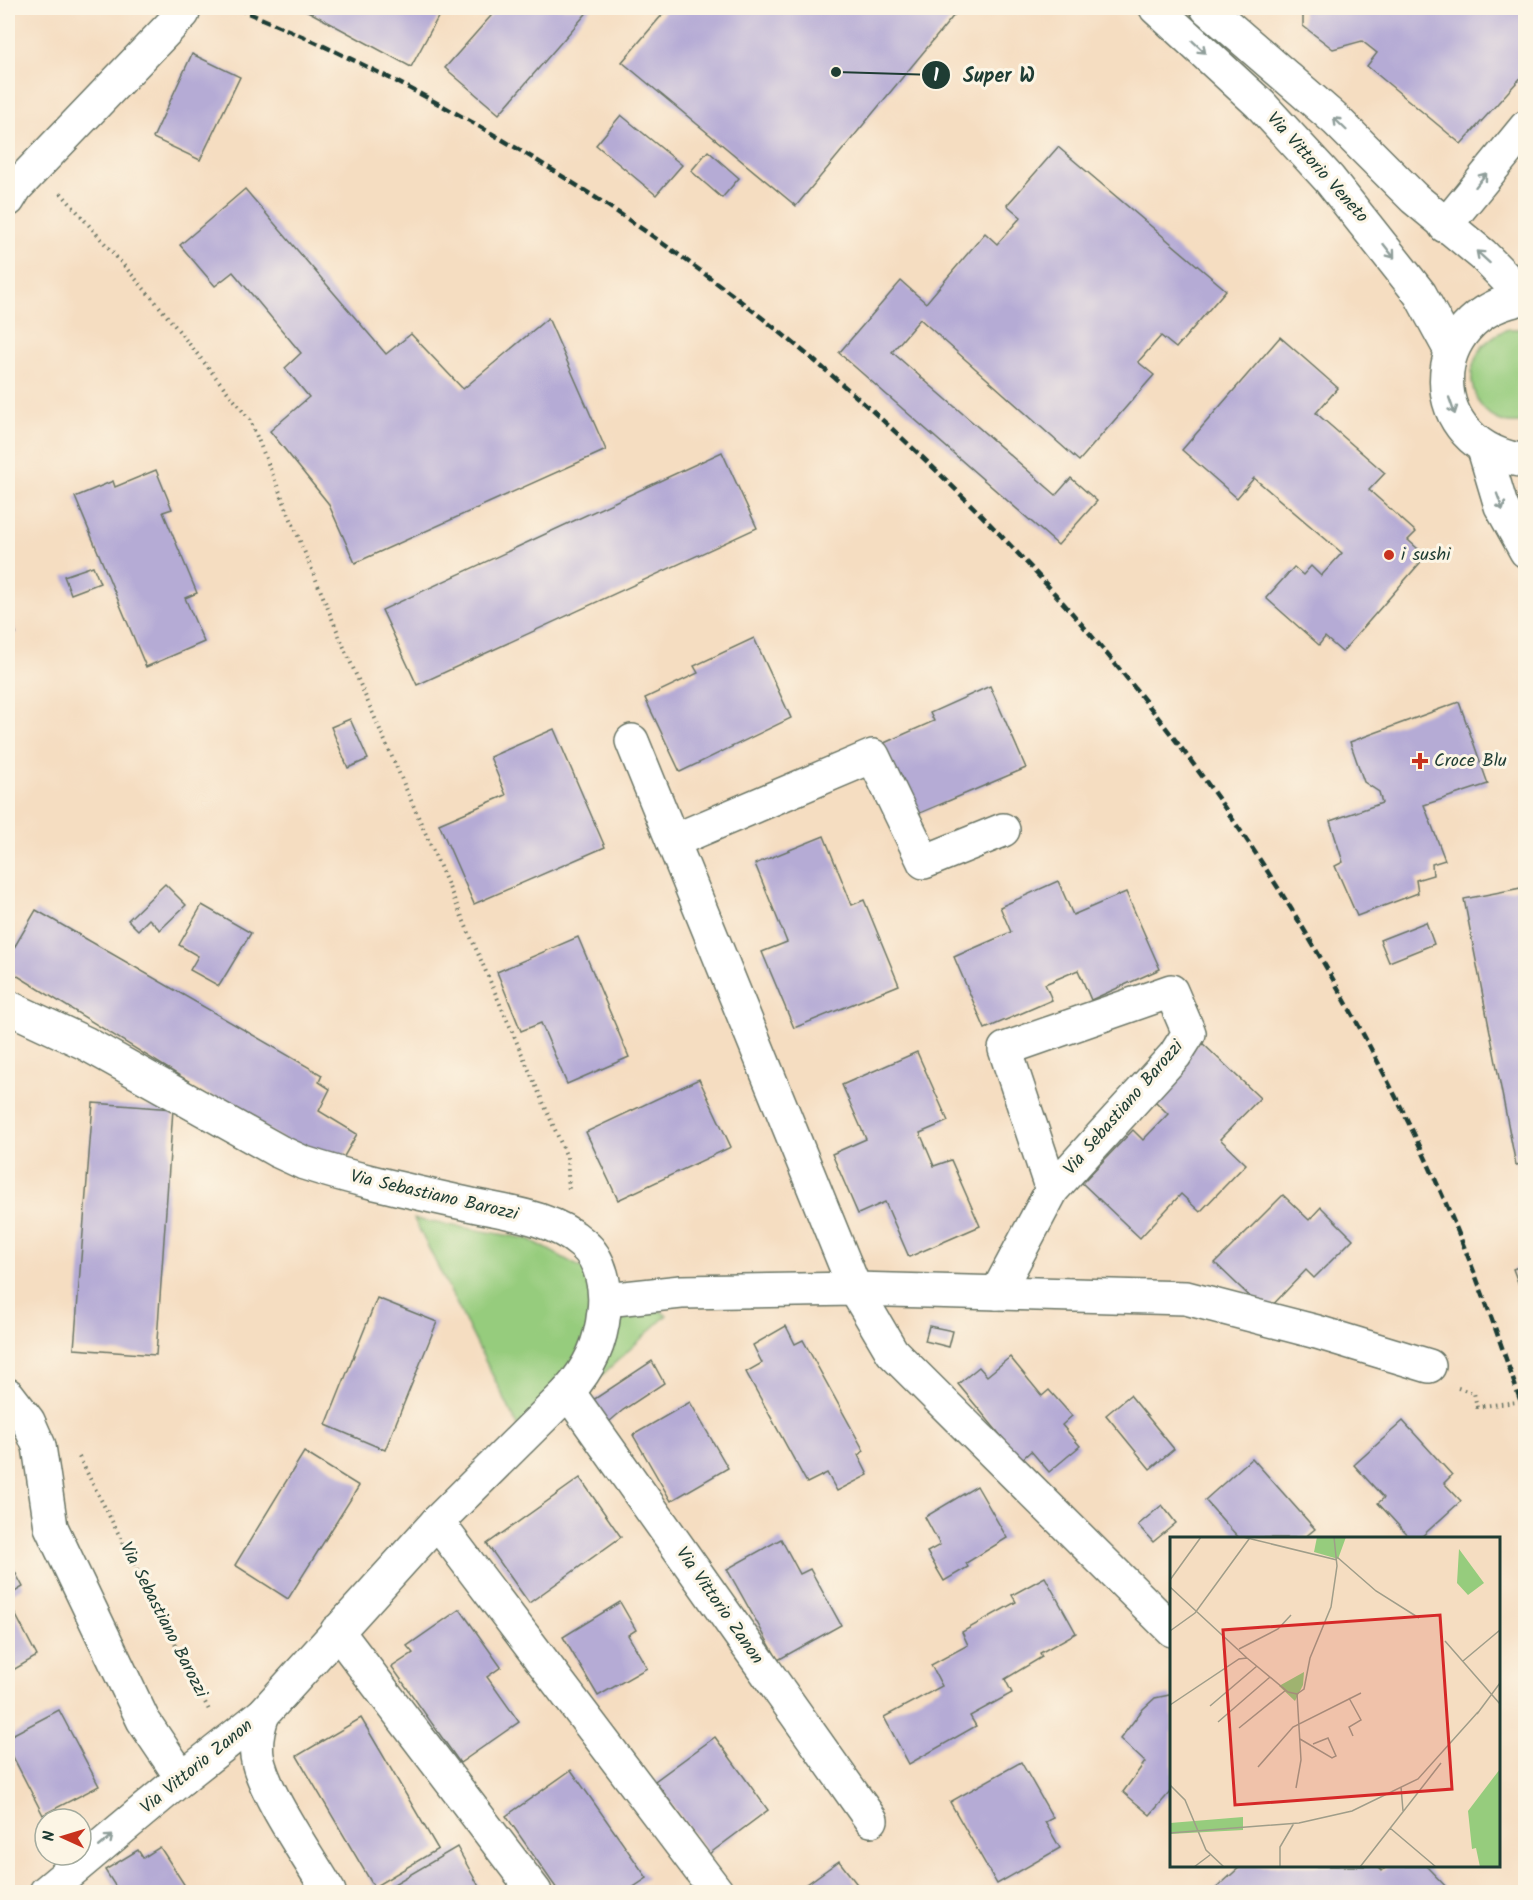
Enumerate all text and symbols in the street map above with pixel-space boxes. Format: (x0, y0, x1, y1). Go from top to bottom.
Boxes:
one-way arrow (1191, 40, 1206, 54)
callout: Super W (921, 56, 1047, 94)
text: Super W (963, 61, 1035, 93)
text: 1 (933, 62, 939, 91)
street label: Via Vittorio Veneto (1259, 106, 1375, 230)
one-way arrow (1333, 117, 1348, 131)
one-way arrow (1475, 172, 1488, 188)
one-way arrow (1382, 243, 1395, 259)
one-way arrow (1476, 250, 1491, 264)
one-way arrow (1447, 396, 1458, 414)
one-way arrow (1496, 492, 1507, 511)
place label: i sushi (1401, 541, 1451, 570)
marker: i sushi (1382, 548, 1396, 562)
place label: Croce Blu (1434, 747, 1507, 776)
marker: Croce Blu (1411, 752, 1429, 770)
street label: Via Sebastiano Barozzi (1057, 1033, 1192, 1182)
street label: Via Sebastiano Barozzi (347, 1163, 522, 1230)
street label: Via Sebastiano Barozzi (111, 1537, 215, 1704)
inset map (1170, 1537, 1500, 1867)
street label: Via Vittorio Zanon (668, 1541, 770, 1671)
street label: Via Vittorio Zanon (134, 1712, 260, 1822)
north arrow (33, 1807, 93, 1867)
text: N (37, 1830, 62, 1842)
one-way arrow (98, 1835, 114, 1848)

